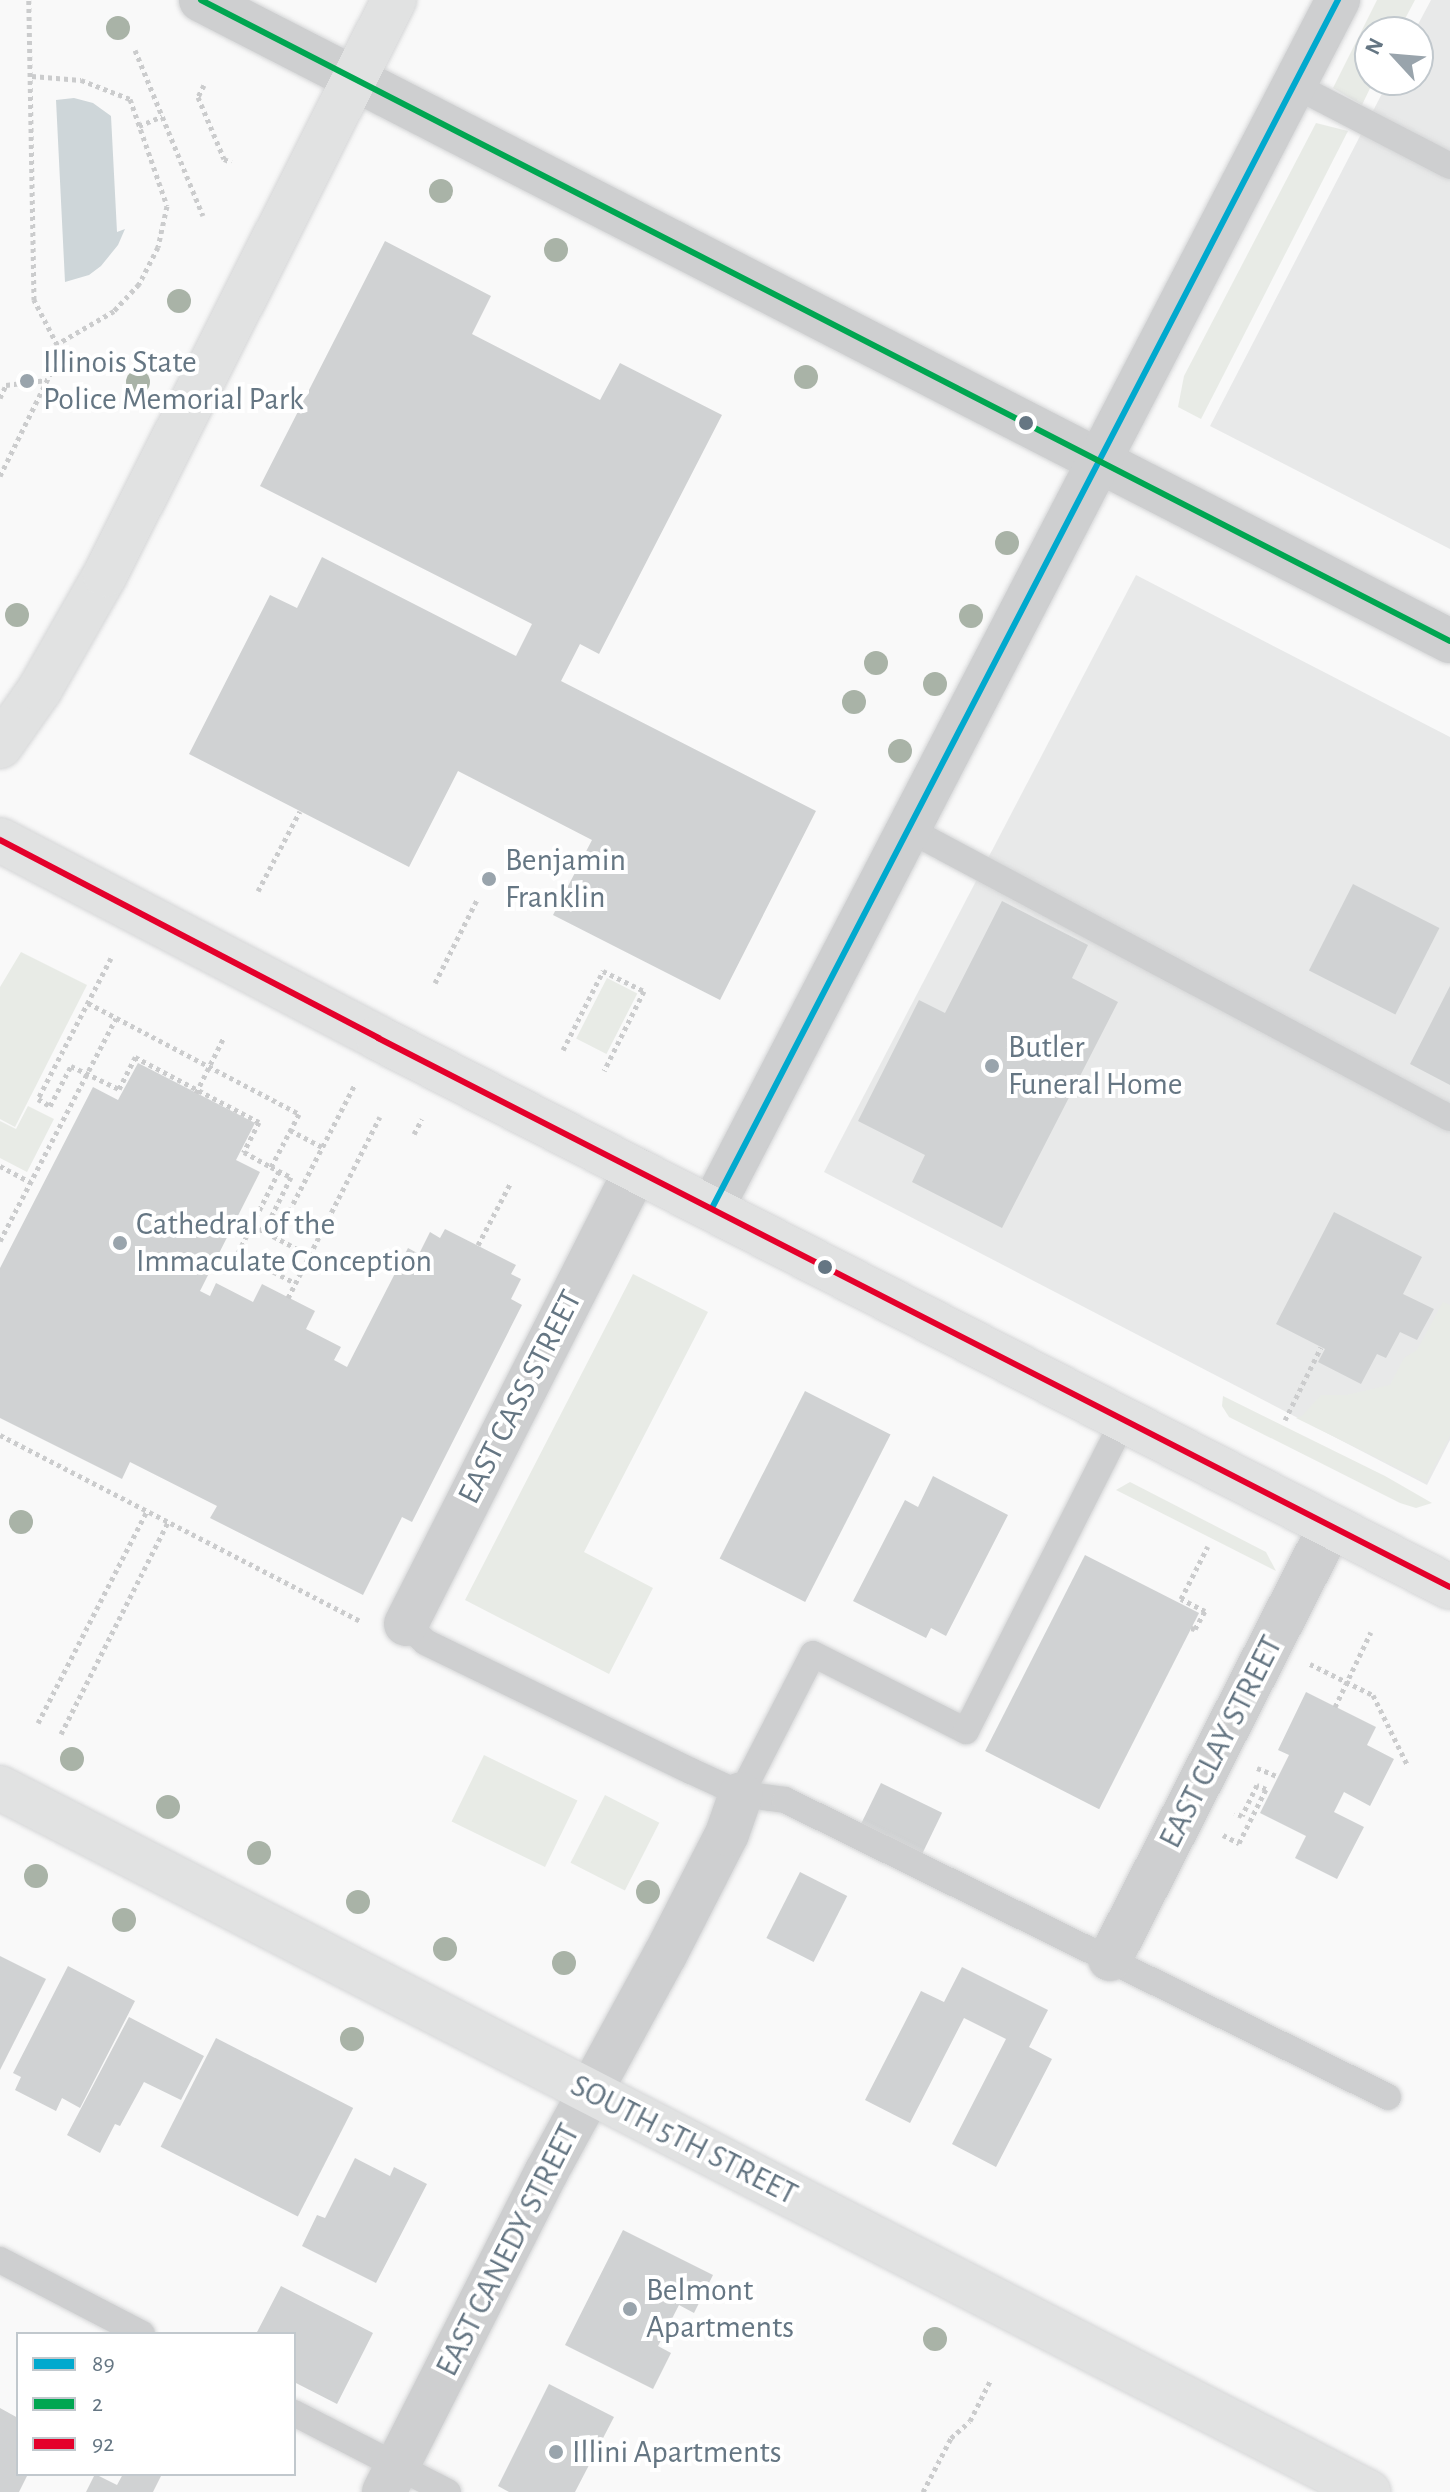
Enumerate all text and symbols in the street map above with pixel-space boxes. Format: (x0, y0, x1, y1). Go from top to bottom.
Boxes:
north arrow (1354, 16, 1434, 96)
text: N (1361, 35, 1387, 58)
place label: Illinois State Police Memorial Park (43, 344, 304, 419)
marker: Illinois State Police Memorial Park (18, 372, 36, 390)
unlabelled marker (1018, 415, 1034, 431)
place label: Benjamin Franklin (505, 842, 626, 917)
marker: Benjamin Franklin (480, 870, 498, 888)
place label: Butler Funeral Home (1008, 1029, 1183, 1104)
marker: Butler Funeral Home (983, 1057, 1001, 1075)
place label: Cathedral of the Immaculate Conception (136, 1206, 432, 1281)
marker: Cathedral of the Immaculate Conception (111, 1234, 129, 1252)
unlabelled marker (817, 1259, 833, 1275)
street label: EAST CASS STREET (450, 1284, 590, 1510)
street label: EAST CLAY STREET (1151, 1629, 1291, 1855)
street label: SOUTH 5TH STREET (564, 2066, 804, 2214)
street label: EAST CANEDY STREET (428, 2117, 588, 2383)
place label: Belmont Apartments (646, 2272, 794, 2347)
marker: Belmont Apartments (621, 2300, 639, 2318)
legend (16, 2332, 296, 2476)
text: 89 (92, 2352, 115, 2376)
text: 2 (92, 2392, 103, 2416)
text: 92 (92, 2432, 114, 2456)
place label: Illini Apartments (572, 2433, 782, 2471)
marker: Illini Apartments (547, 2443, 565, 2461)

